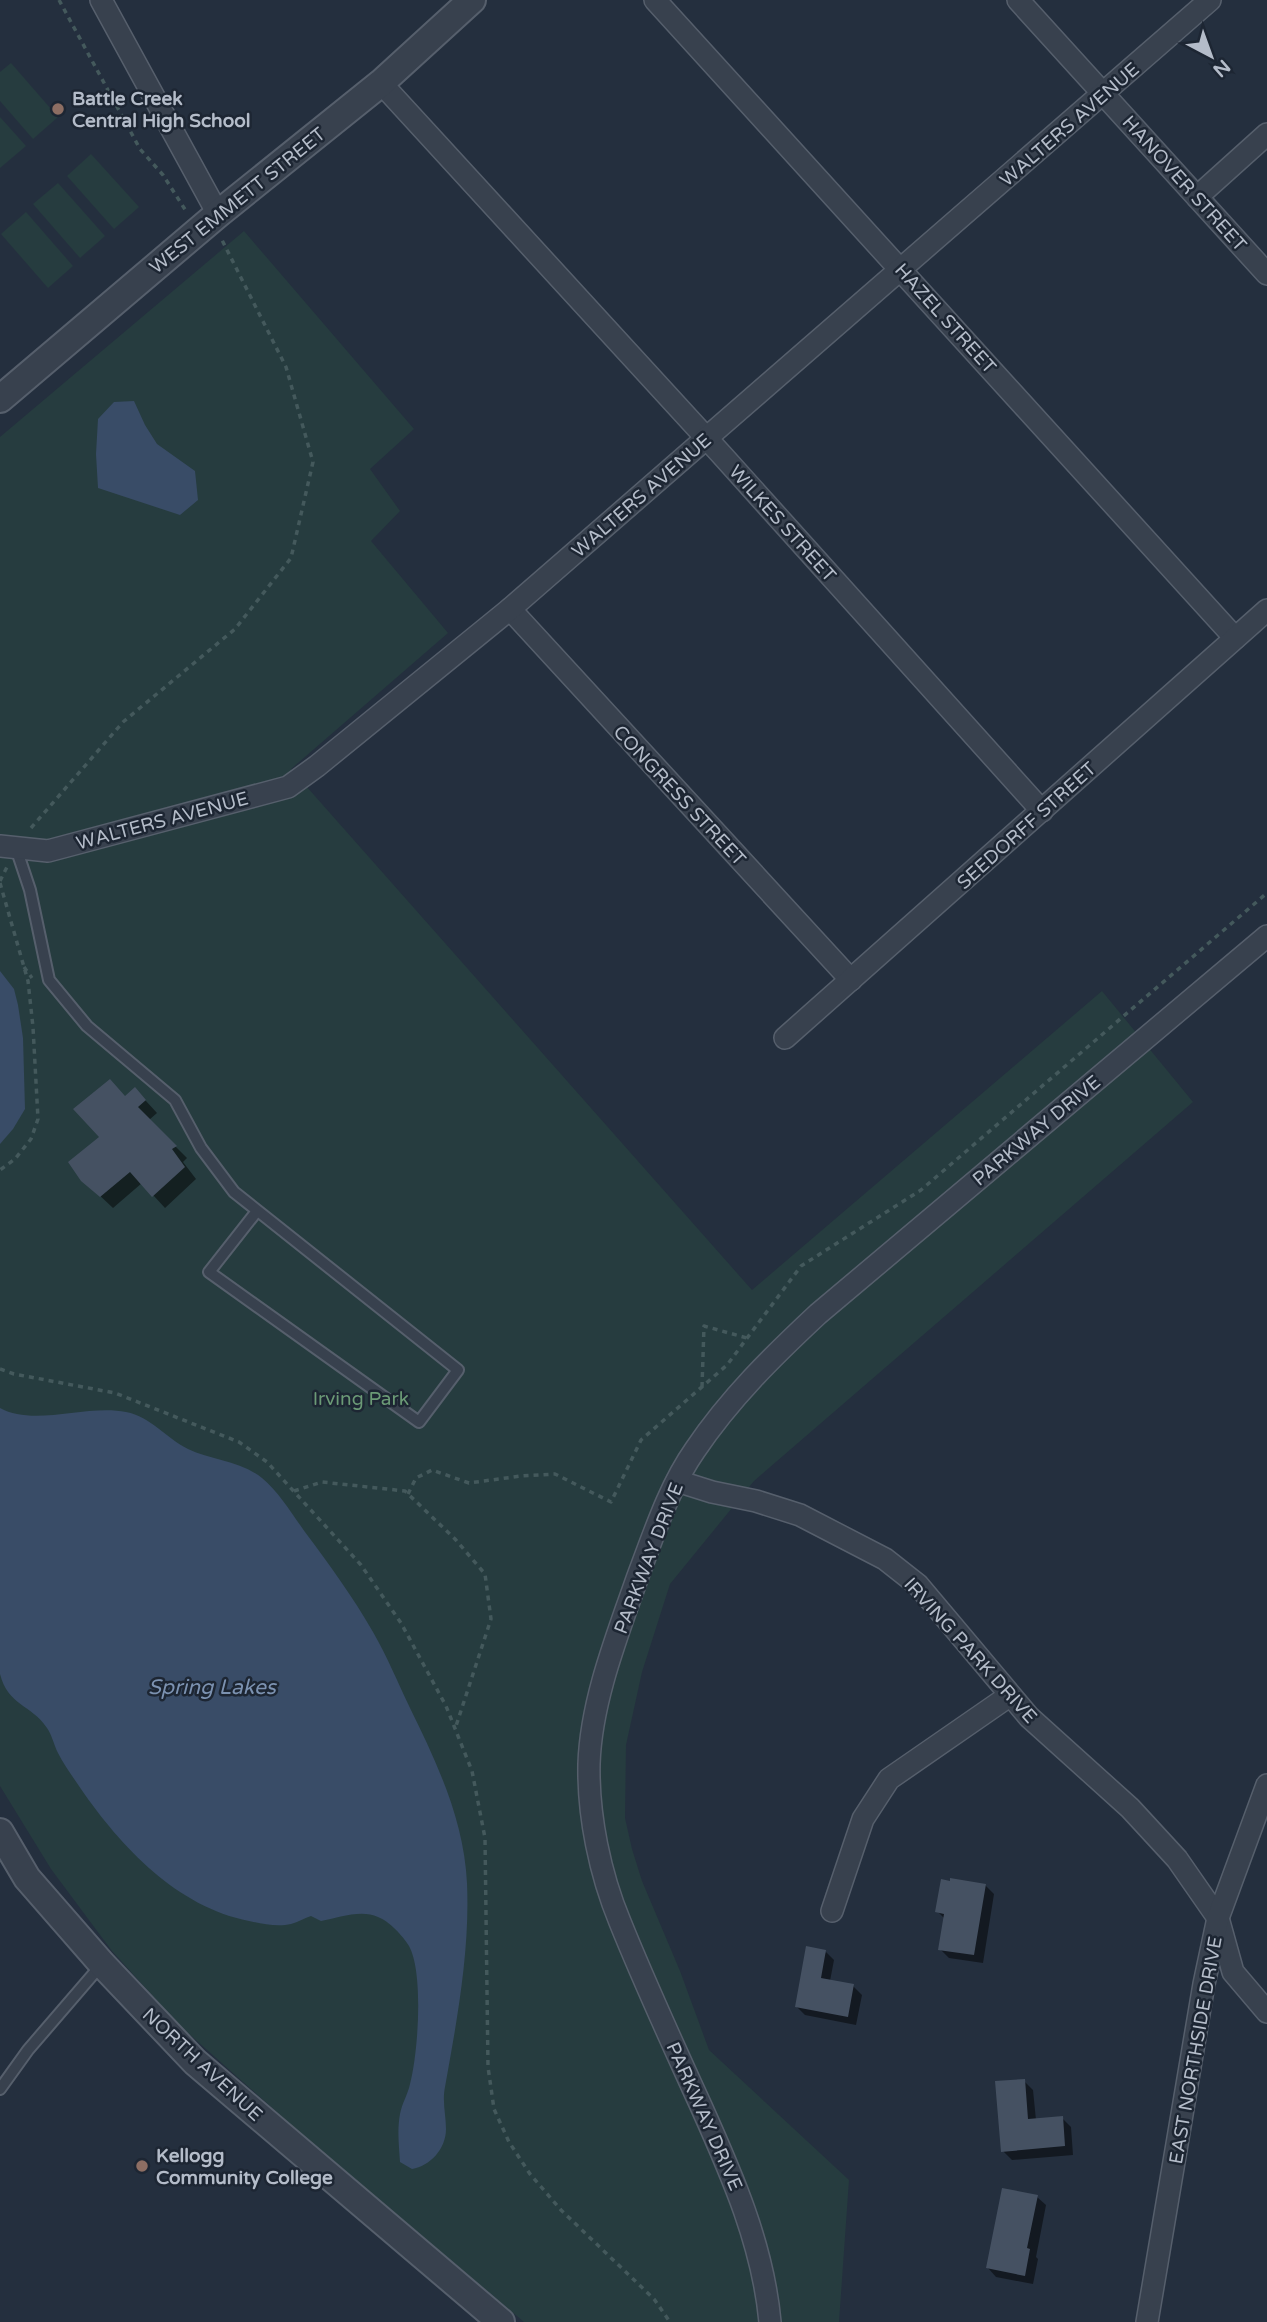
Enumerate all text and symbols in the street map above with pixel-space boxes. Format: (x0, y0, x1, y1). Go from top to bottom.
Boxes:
north arrow (1176, 21, 1246, 91)
text: N (1209, 55, 1234, 81)
street label: WALTERS AVENUE (996, 58, 1144, 191)
place label: Battle Creek Central High School (72, 88, 251, 133)
marker: Battle Creek Central High School (50, 101, 66, 117)
street label: HANOVER STREET (1118, 111, 1251, 256)
street label: WEST EMMETT STREET (145, 123, 330, 278)
street label: HAZEL STREET (890, 259, 1001, 379)
street label: WALTERS AVENUE (568, 429, 716, 562)
street label: WILKES STREET (724, 461, 841, 587)
street label: CONGRESS STREET (609, 721, 750, 871)
street label: SEEDORFF STREET (953, 757, 1101, 894)
street label: WALTERS AVENUE (74, 787, 251, 855)
street label: PARKWAY DRIVE (968, 1071, 1105, 1191)
park label: Irving Park (313, 1388, 409, 1410)
street label: PARKWAY DRIVE (610, 1480, 688, 1637)
street label: IRVING PARK DRIVE (899, 1573, 1041, 1728)
water label: Spring Lakes (148, 1675, 278, 1700)
street label: EAST NORTHSIDE DRIVE (1165, 1935, 1227, 2166)
street label: NORTH AVENUE (138, 2004, 267, 2126)
street label: PARKWAY DRIVE (661, 2039, 747, 2194)
place label: Kellogg Community College (156, 2145, 333, 2190)
marker: Kellogg Community College (134, 2158, 150, 2174)

